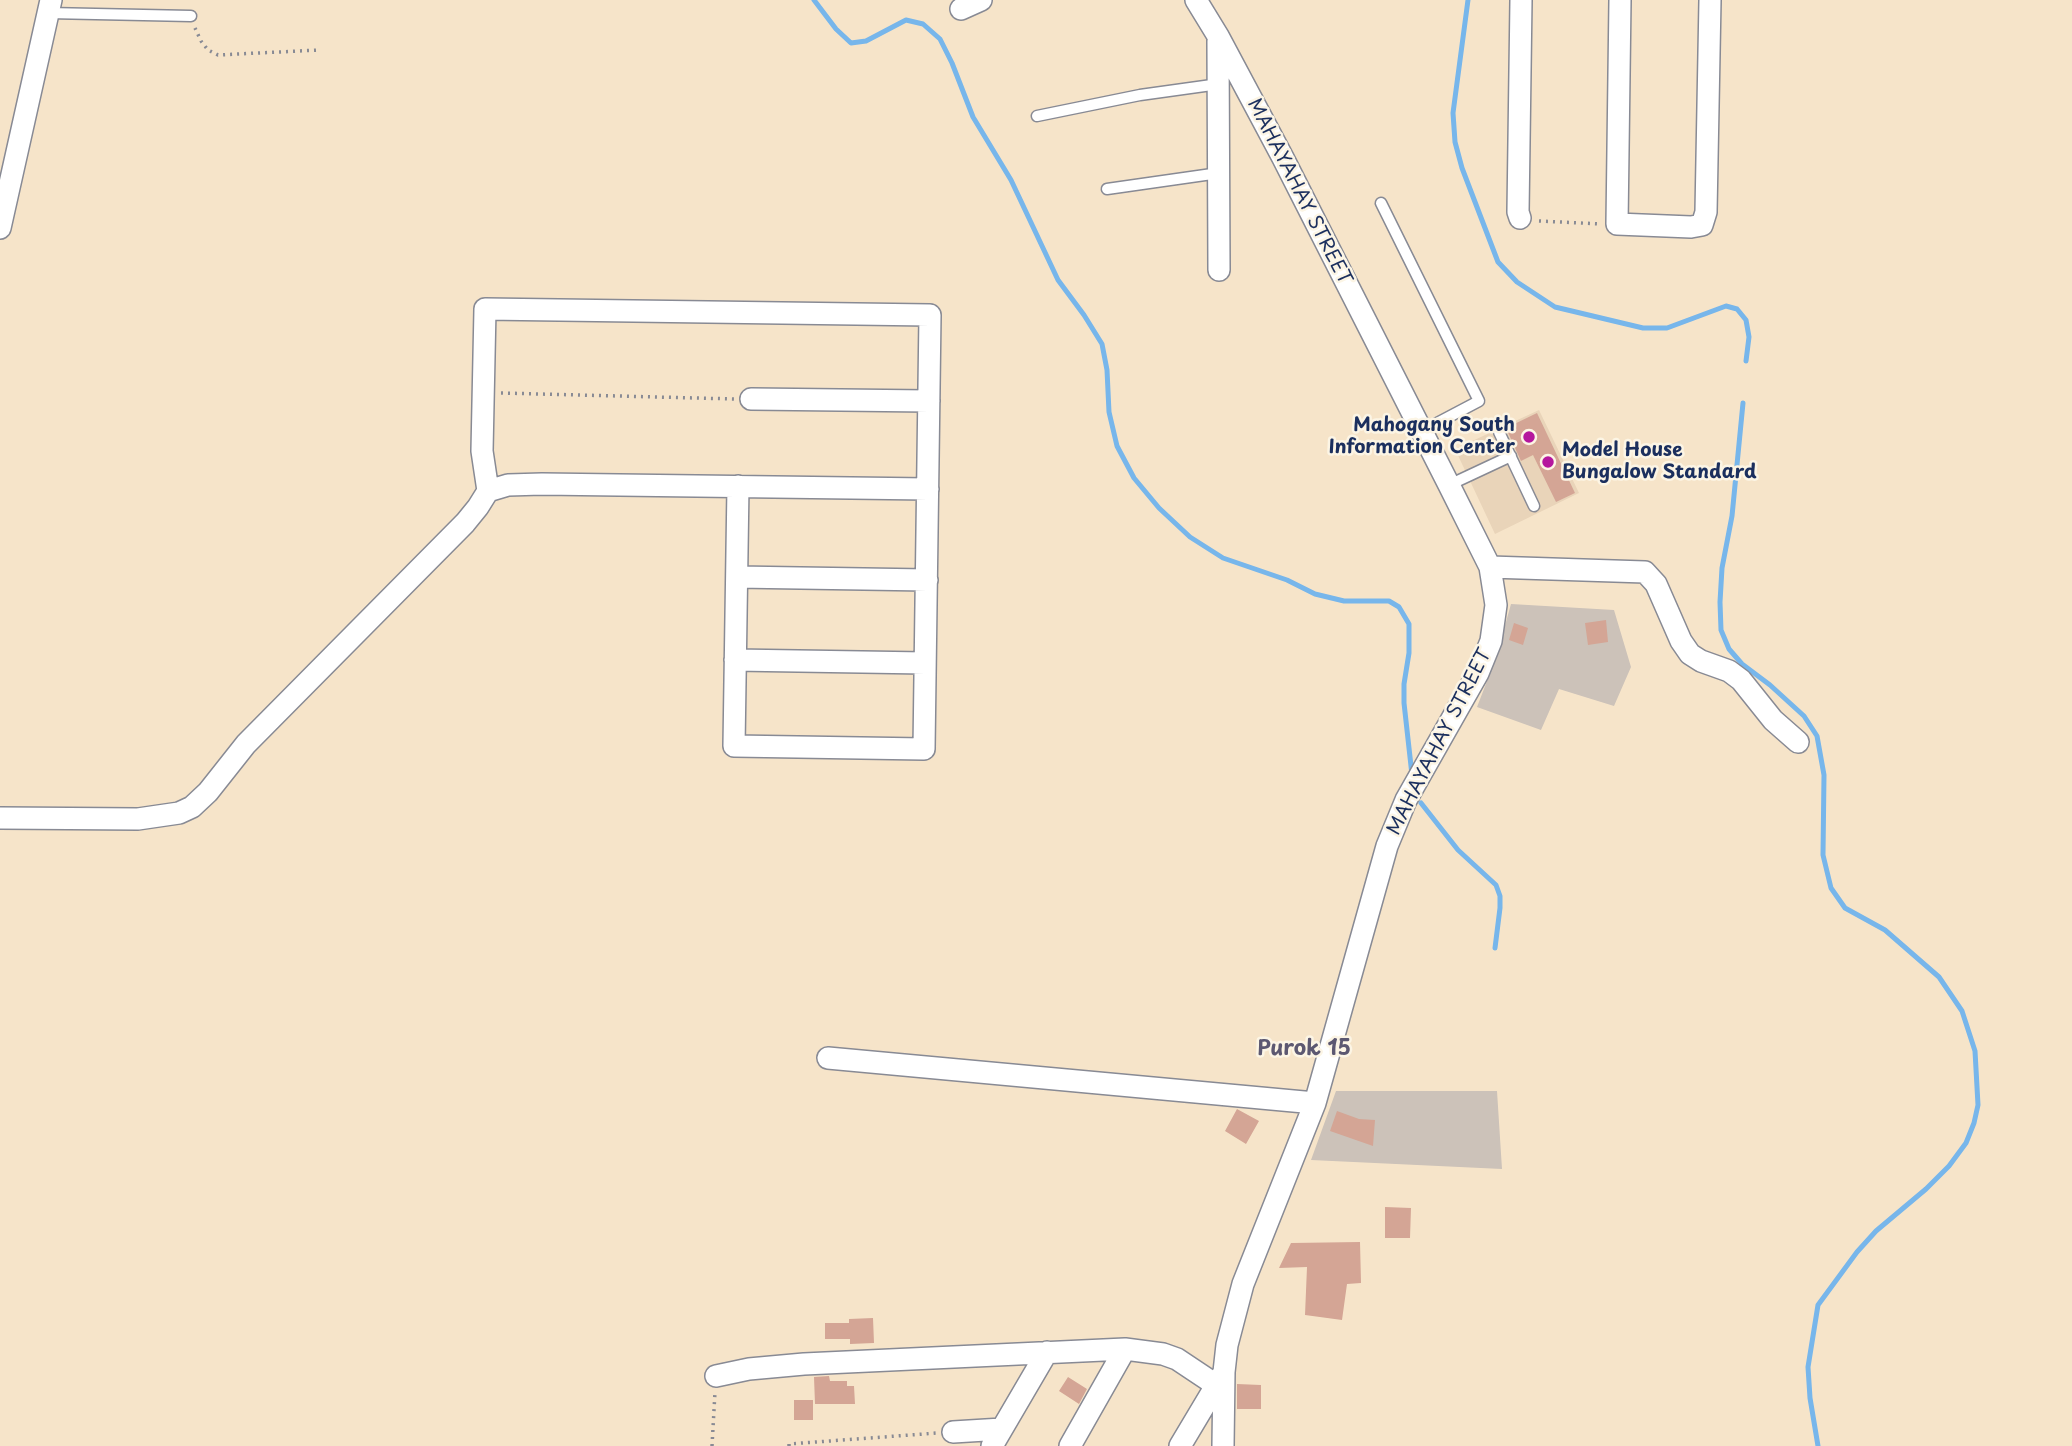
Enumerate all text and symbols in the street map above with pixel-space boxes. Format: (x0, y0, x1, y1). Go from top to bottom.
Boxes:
street label: MAHAYAHAY STREET (1242, 95, 1356, 289)
place label: Mahogany South Information Center (1328, 415, 1515, 459)
marker: Mahogany South Information Center (1521, 429, 1537, 445)
place label: Model House Bungalow Standard (1562, 440, 1757, 484)
marker: Model House Bungalow Standard (1540, 454, 1556, 470)
street label: MAHAYAHAY STREET (1383, 645, 1497, 839)
district label: Purok 15 (1257, 1036, 1351, 1062)

